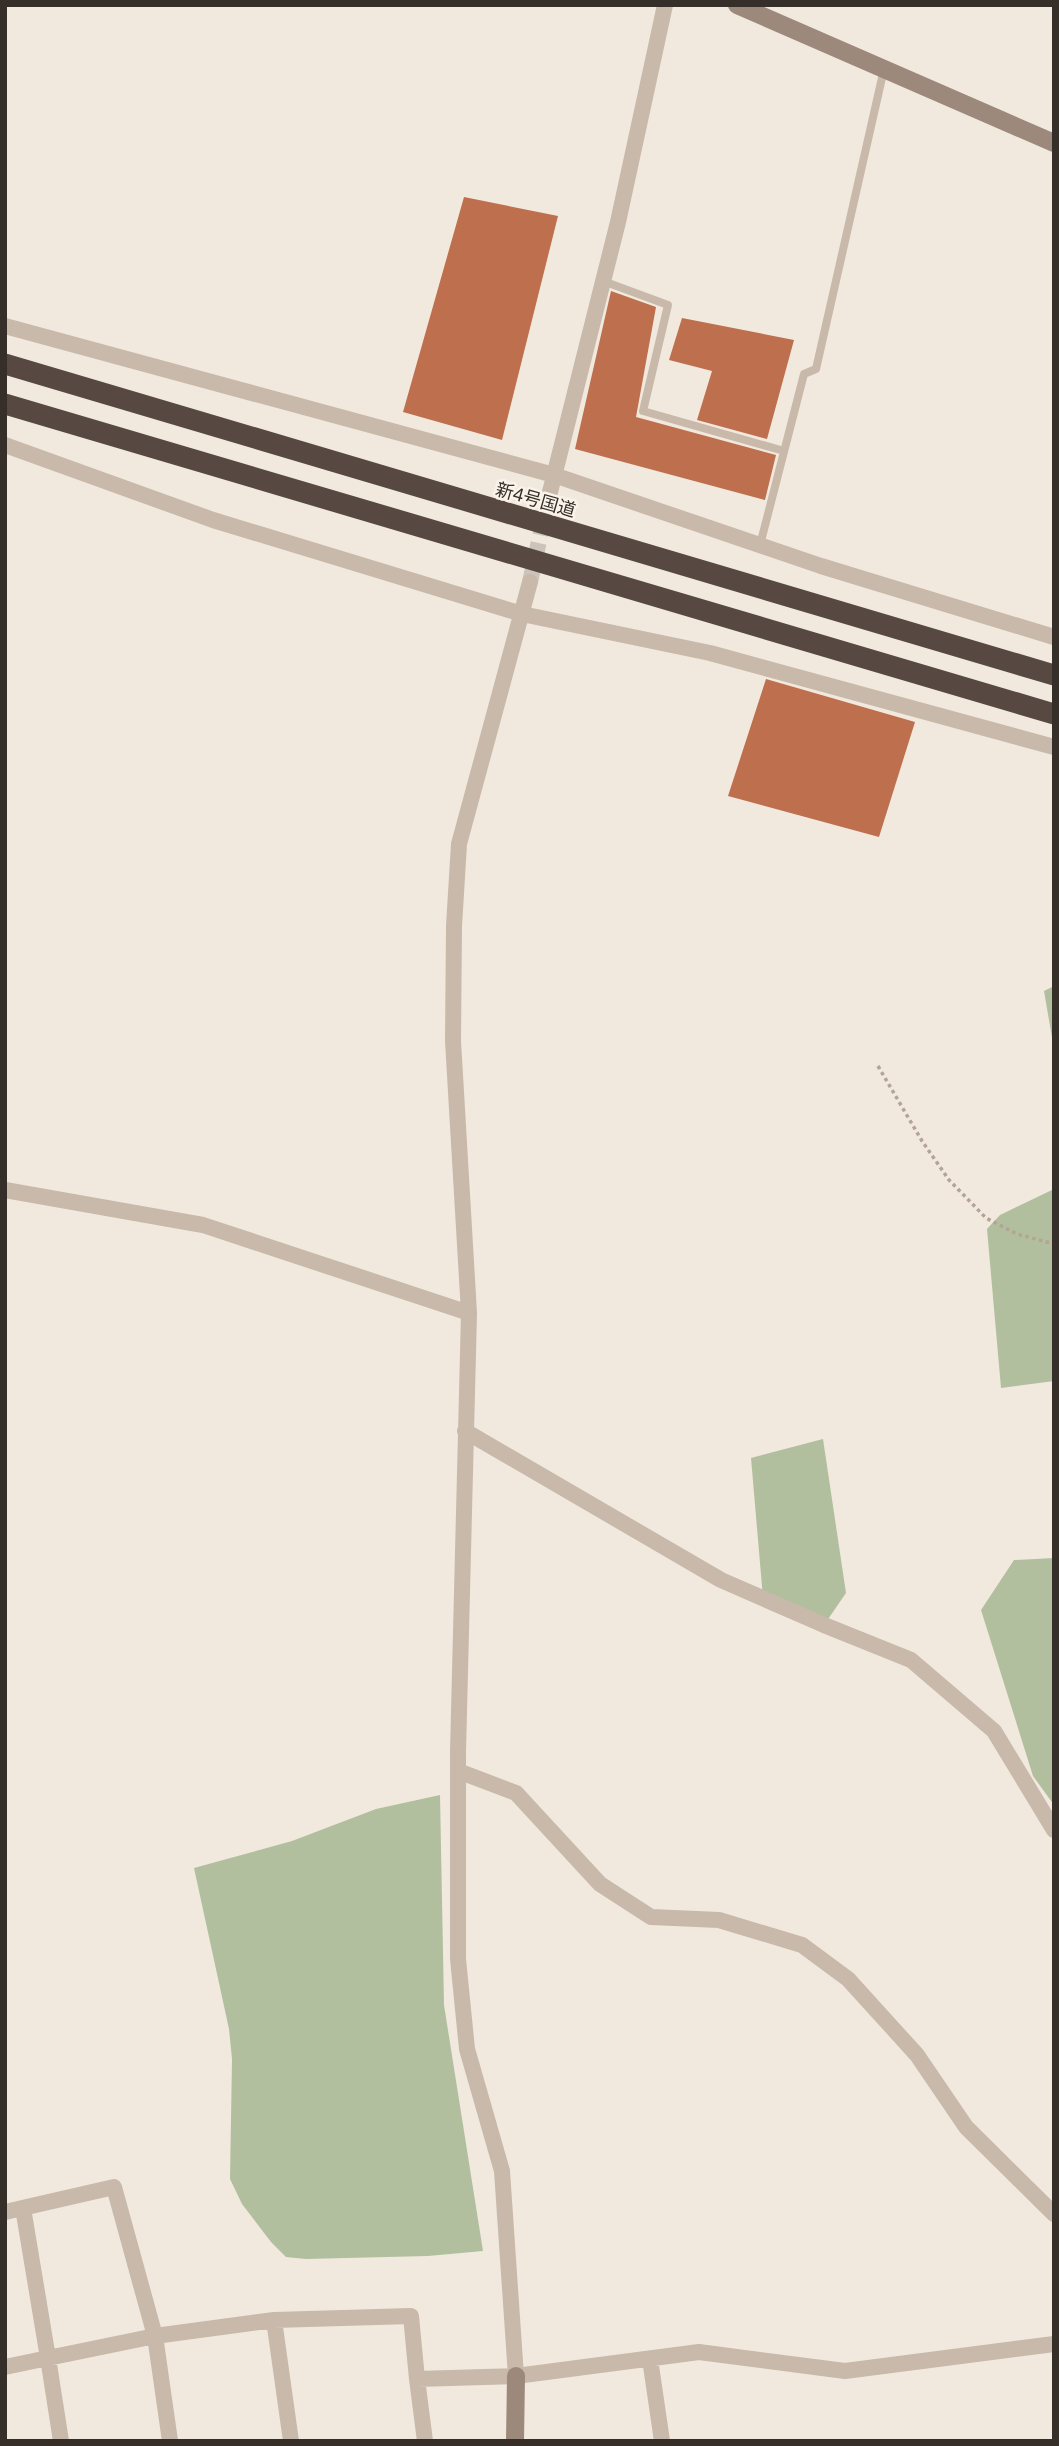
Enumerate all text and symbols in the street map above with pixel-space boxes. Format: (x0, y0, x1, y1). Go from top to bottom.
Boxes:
street label: 新4号国道 (493, 476, 579, 522)

